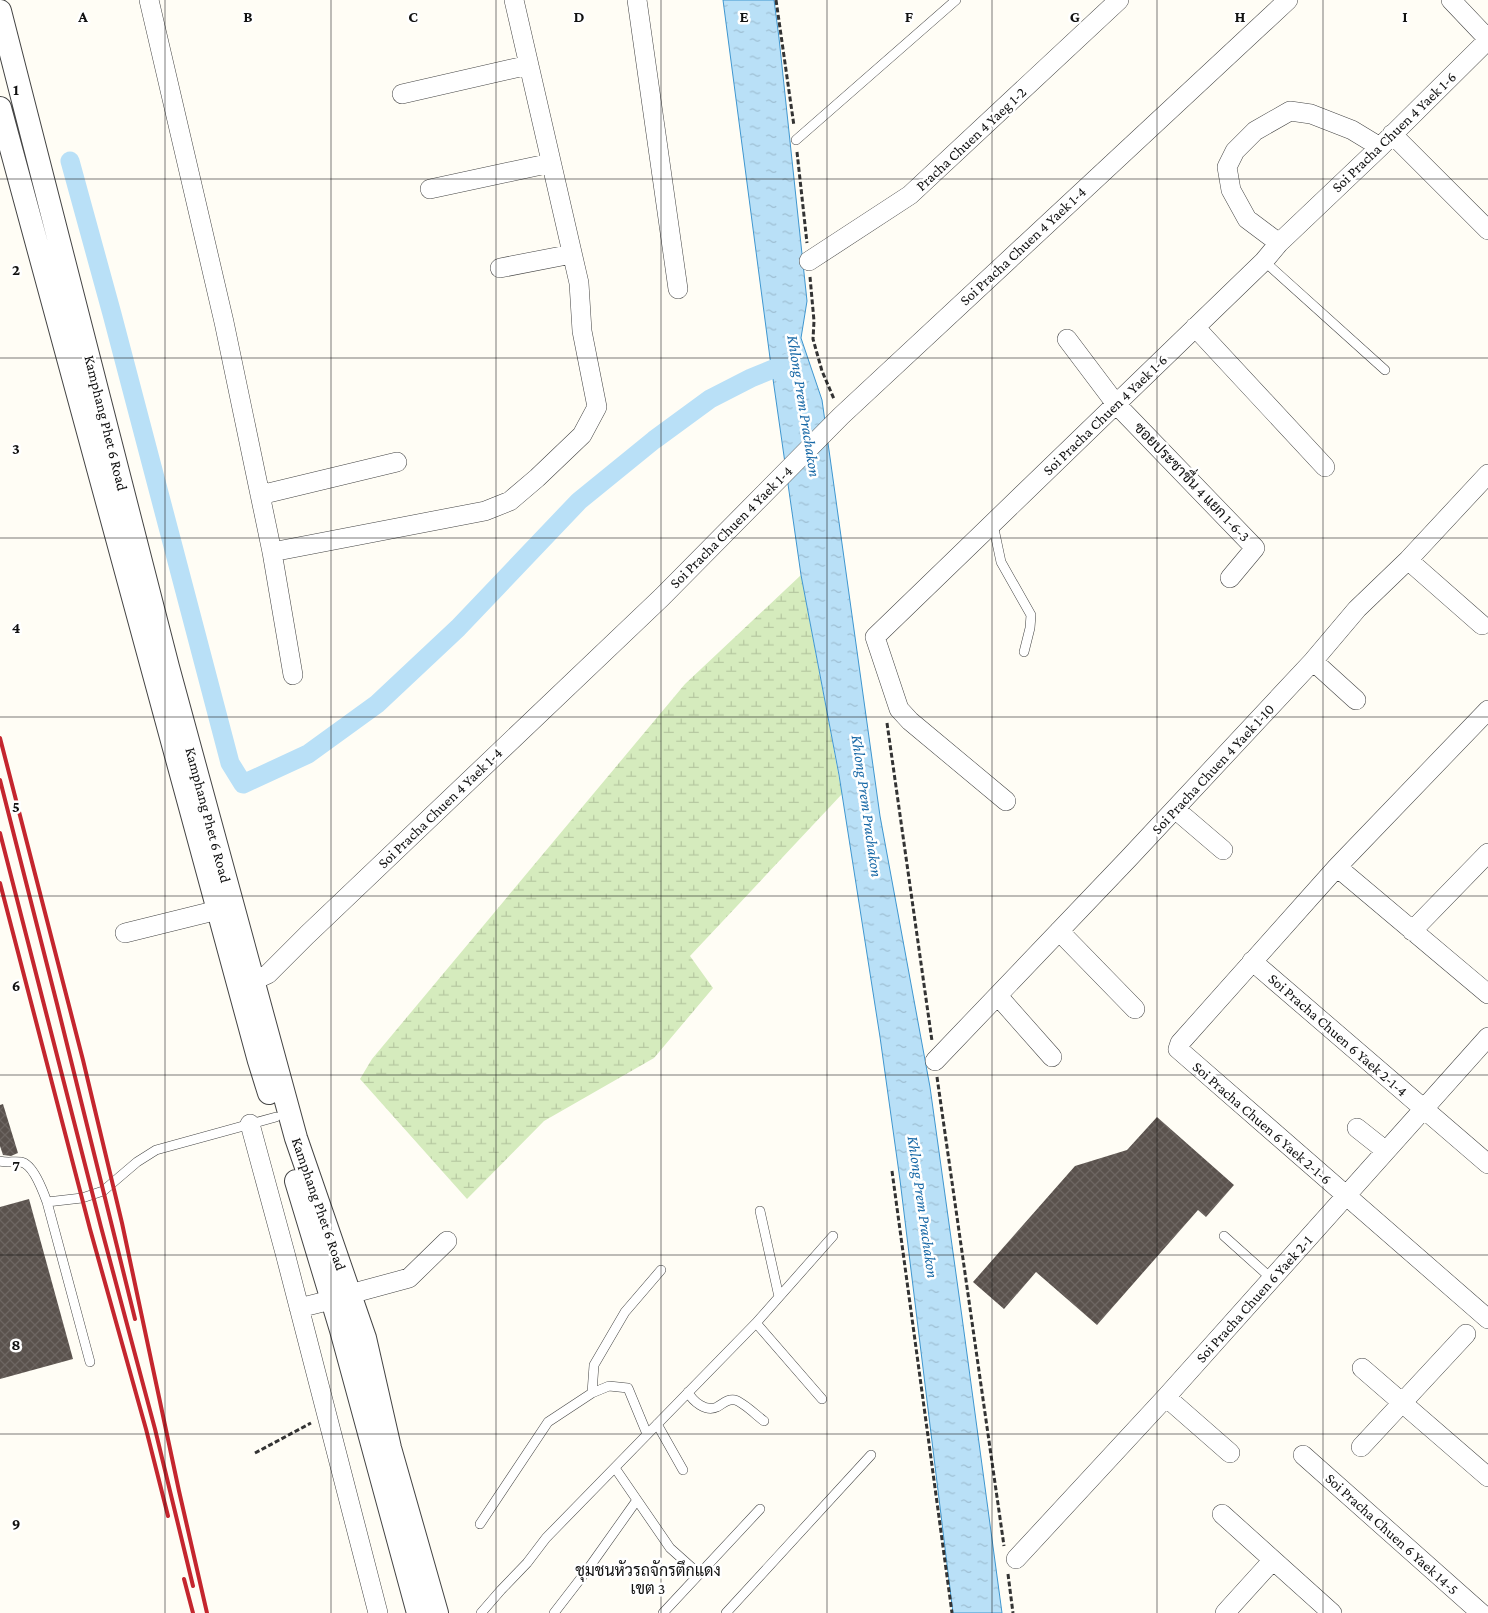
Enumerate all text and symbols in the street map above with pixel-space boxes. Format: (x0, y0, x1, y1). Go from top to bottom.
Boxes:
text: A (77, 8, 88, 25)
text: B (243, 8, 253, 25)
text: C (408, 8, 418, 25)
text: D (573, 8, 585, 25)
text: E (739, 8, 749, 25)
text: F (905, 8, 914, 25)
text: G (1070, 8, 1080, 25)
text: H (1235, 8, 1246, 25)
text: I (1402, 8, 1408, 25)
street label: Soi Pracha Chuen 4 Yaek 1-6 (1329, 69, 1459, 195)
text: 1 (13, 81, 19, 98)
street label: Pracha Chuen 4 Yaeg 1-2 (913, 84, 1030, 195)
street label: Soi Pracha Chuen 4 Yaek 1-4 (957, 183, 1089, 309)
text: 2 (12, 261, 20, 278)
water label: Khlong Prem Prachakon (783, 334, 824, 478)
street label: Soi Pracha Chuen 4 Yaek 1-6 (1040, 352, 1170, 478)
street label: Kamphang Phet 6 Road (80, 354, 131, 493)
street label: ซอยประชาชื่น 4 แยก 1-6-3 (1131, 414, 1258, 545)
text: 3 (12, 440, 20, 457)
street label: Soi Pracha Chuen 4 Yaek 1-4 (667, 463, 795, 591)
text: 4 (12, 619, 21, 636)
street label: Soi Pracha Chuen 4 Yaek 1-10 (1149, 701, 1277, 837)
water label: Khlong Prem Prachakon (848, 734, 885, 878)
street label: Soi Pracha Chuen 4 Yaek 1-4 (375, 745, 505, 871)
street label: Kamphang Phet 6 Road (181, 746, 234, 885)
text: 5 (12, 798, 20, 815)
street label: Soi Pracha Chuen 6 Yaek 2-1-4 (1265, 970, 1411, 1100)
text: 6 (12, 977, 20, 994)
street label: Soi Pracha Chuen 6 Yaek 2-1-6 (1189, 1058, 1335, 1188)
water label: Khlong Prem Prachakon (904, 1135, 941, 1279)
street label: Kamphang Phet 6 Road (288, 1136, 349, 1273)
text: 7 (12, 1157, 20, 1174)
street label: Soi Pracha Chuen 6 Yaek 2-1 (1193, 1232, 1315, 1366)
text: 8 (11, 1336, 21, 1353)
street label: Soi Pracha Chuen 6 Yaek 14-5 (1322, 1470, 1462, 1598)
text: 9 (12, 1515, 20, 1532)
district label: ชุมชนหัวรถจักรตึกแดง เขต 3 (575, 1560, 721, 1597)

